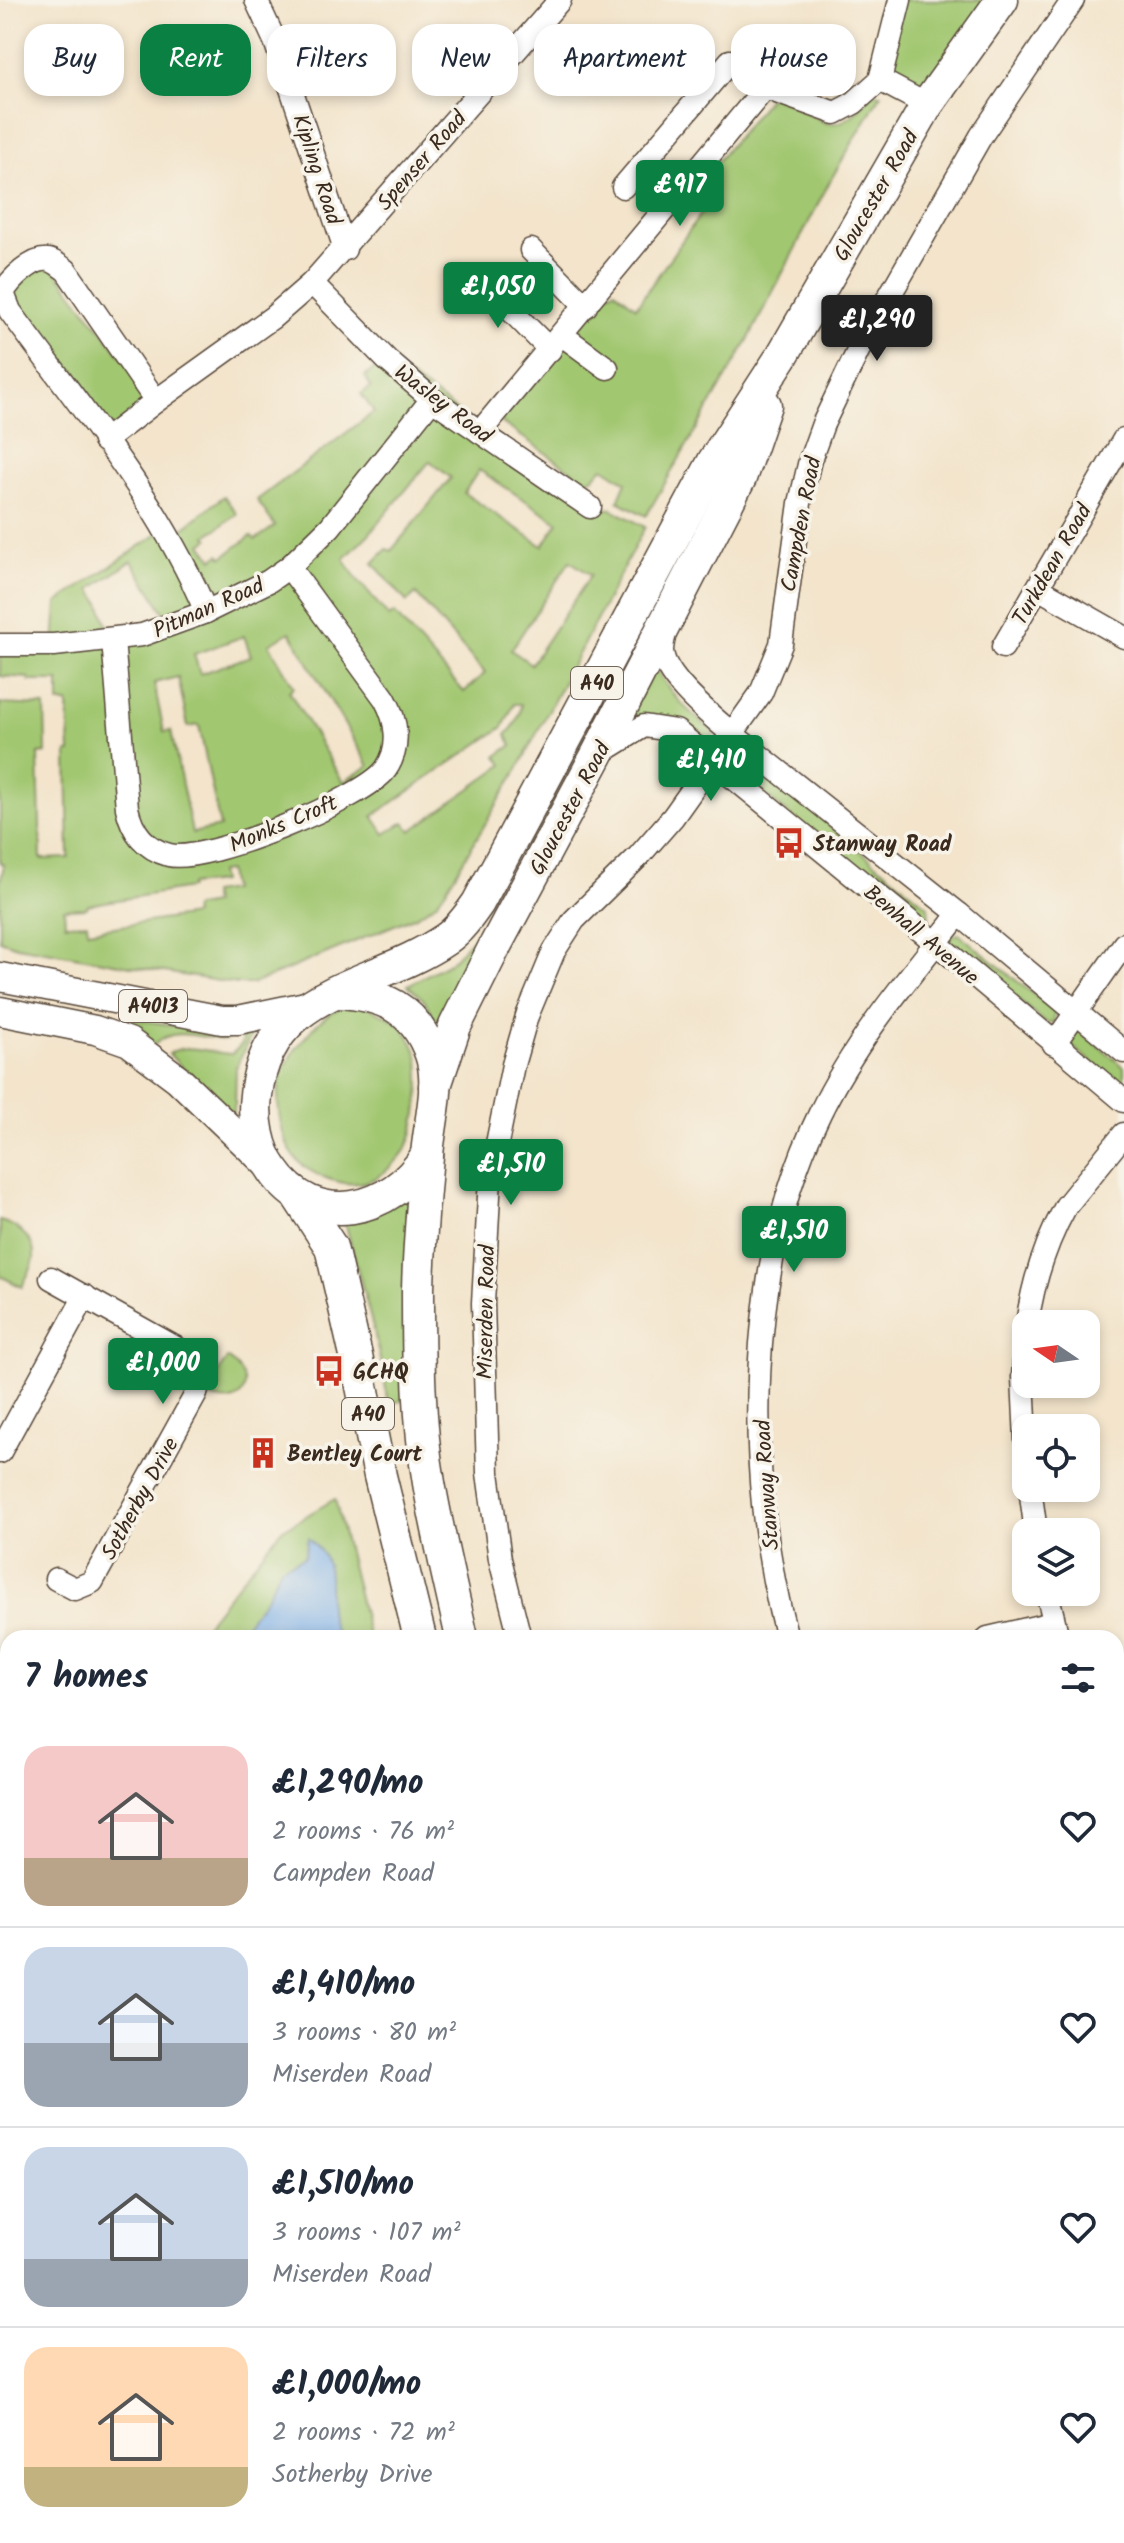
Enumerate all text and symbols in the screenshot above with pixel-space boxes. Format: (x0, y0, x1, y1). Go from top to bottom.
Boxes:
chip: Buy (24, 24, 124, 96)
chip: Rent (140, 24, 251, 96)
chip: Filters (267, 24, 396, 96)
chip: New (412, 24, 518, 96)
chip: Apartment (534, 24, 715, 96)
chip: House (731, 24, 856, 96)
street label: Spenser Road (369, 103, 477, 220)
street label: Kipling Road (281, 110, 350, 231)
street label: Gloucester Road (825, 123, 930, 269)
pin: £917 (633, 160, 727, 228)
text: £917 (654, 165, 706, 207)
pin: £1,050 (433, 262, 563, 330)
text: £1,050 (461, 267, 535, 309)
pin: £1,290 (812, 295, 942, 363)
text: £1,290 (839, 300, 915, 342)
street label: Wasley Road (386, 356, 500, 454)
street label: Campden Road (772, 453, 833, 595)
street label: Turkdean Road (1004, 497, 1103, 633)
street label: Pitman Road (148, 569, 271, 649)
road number: A40 (571, 667, 623, 699)
street label: Gloucester Road (521, 735, 622, 882)
pin: £1,410 (646, 735, 776, 803)
text: £1,410 (676, 740, 746, 782)
street label: Monks Croft (224, 787, 344, 864)
bus stop icon: Stanway Road (772, 826, 806, 860)
place label: Stanway Road (813, 828, 953, 863)
street label: Benhall Avenue (855, 877, 986, 995)
road number: A4013 (119, 990, 187, 1022)
pin: £1,510 (446, 1139, 576, 1207)
text: £1,510 (477, 1144, 545, 1186)
pin: £1,510 (729, 1206, 859, 1274)
text: £1,510 (760, 1211, 828, 1253)
street label: Miserden Road (469, 1243, 506, 1380)
north arrow (1012, 1310, 1100, 1398)
map controls (1012, 1310, 1100, 1606)
pin: £1,000 (98, 1338, 228, 1406)
text: £1,000 (126, 1343, 200, 1385)
bus stop icon: GCHQ (312, 1354, 346, 1388)
place label: GCHQ (353, 1356, 409, 1391)
road number: A40 (342, 1398, 394, 1430)
button: locate (1012, 1414, 1100, 1502)
street label: Stanway Road (746, 1417, 791, 1551)
street label: Sotherby Drive (93, 1431, 189, 1567)
building icon: Bentley Court (246, 1436, 280, 1470)
place label: Bentley Court (287, 1438, 423, 1473)
button: layers (1012, 1518, 1100, 1606)
text: 7 homes (24, 1651, 148, 1705)
icon: filters (1056, 1656, 1100, 1700)
text: £1,290/mo (272, 1757, 423, 1811)
icon: home (88, 1778, 184, 1874)
icon: heart (1056, 1804, 1100, 1848)
text: 2 rooms · 76 m² (272, 1811, 454, 1853)
text: Campden Road (272, 1853, 434, 1895)
text: £1,410/mo (272, 1958, 415, 2012)
icon: home (88, 1979, 184, 2075)
icon: heart (1056, 2005, 1100, 2049)
text: 3 rooms · 80 m² (272, 2012, 456, 2054)
text: Miserden Road (272, 2054, 431, 2096)
text: £1,510/mo (272, 2158, 414, 2212)
icon: home (88, 2179, 184, 2275)
icon: heart (1056, 2205, 1100, 2249)
text: 3 rooms · 107 m² (272, 2212, 461, 2254)
text: Miserden Road (272, 2254, 431, 2296)
text: £1,000/mo (272, 2358, 421, 2412)
icon: home (88, 2379, 184, 2475)
icon: heart (1056, 2405, 1100, 2449)
text: 2 rooms · 72 m² (272, 2412, 455, 2454)
text: Sotherby Drive (272, 2454, 432, 2496)

